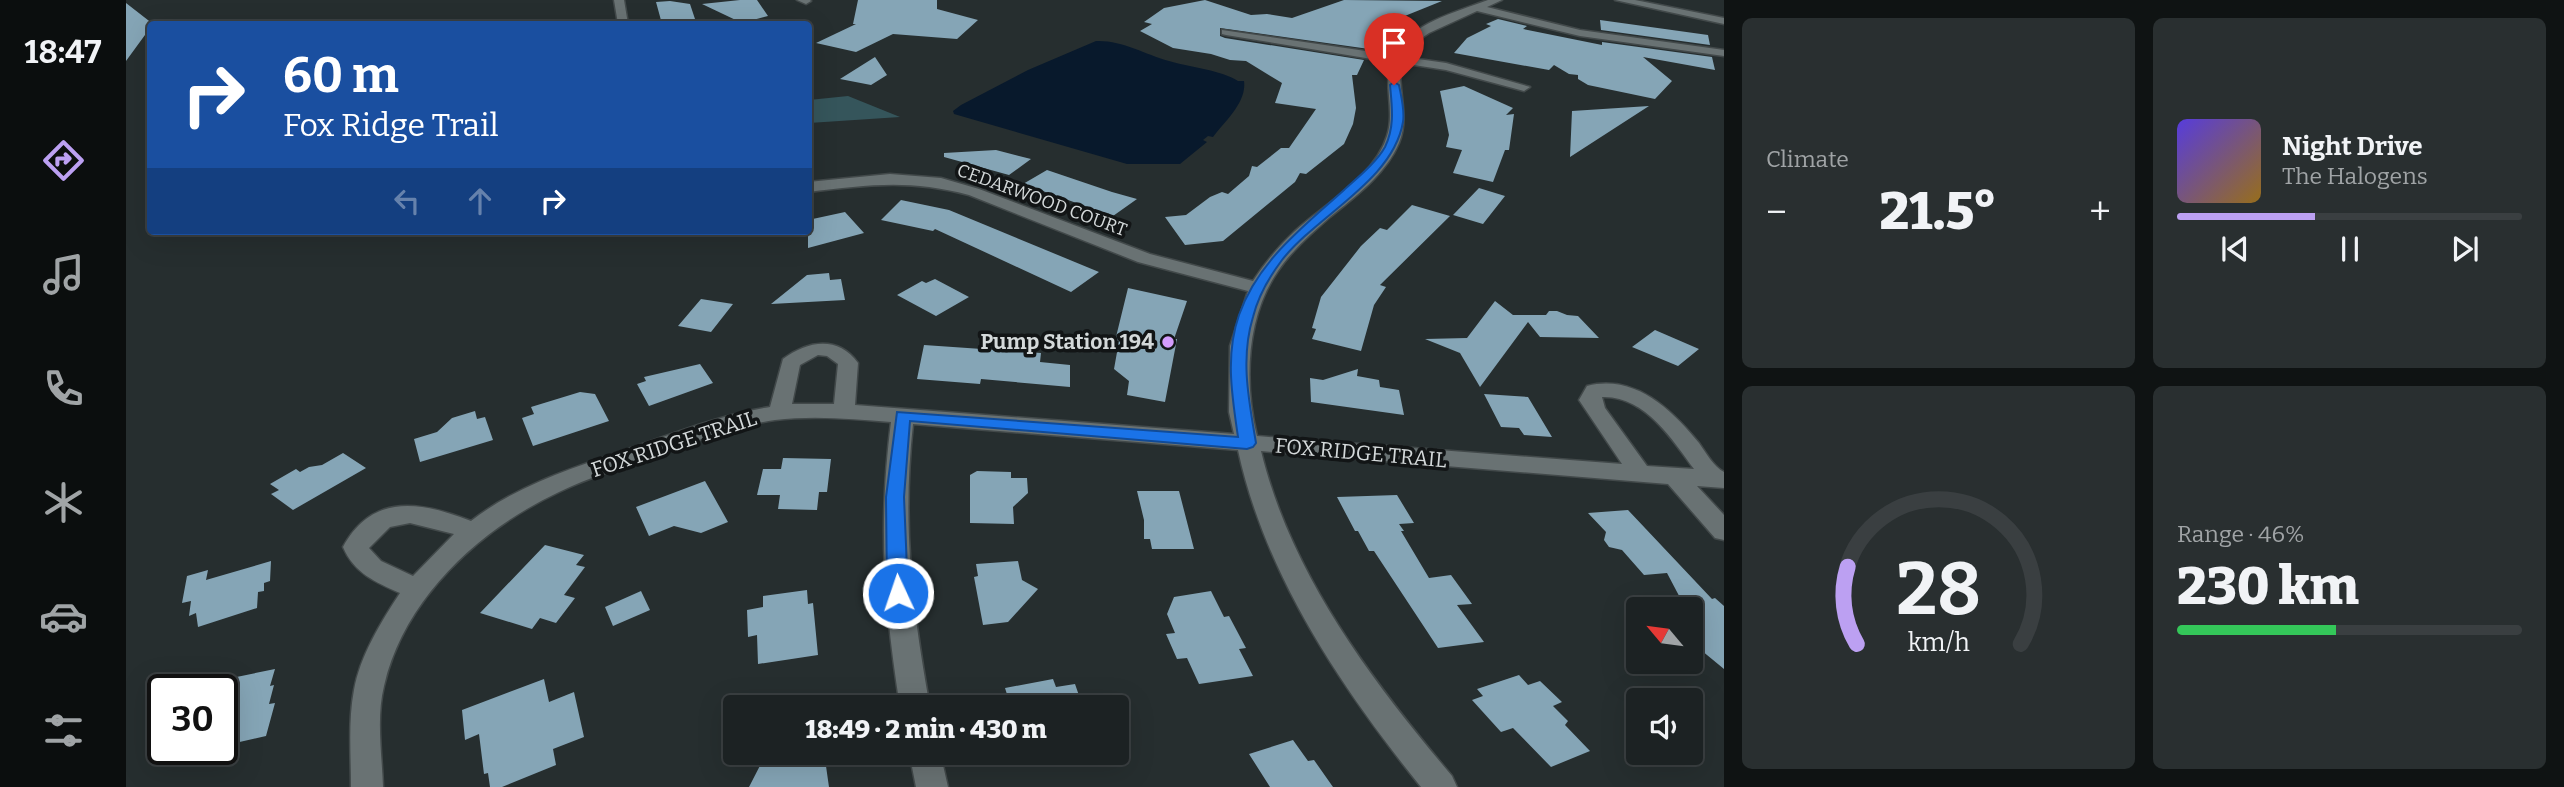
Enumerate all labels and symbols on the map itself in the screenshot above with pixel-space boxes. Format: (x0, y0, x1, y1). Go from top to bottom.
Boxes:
pin (1364, 13, 1424, 85)
street label: CEDARWOOD COURT (954, 159, 1130, 241)
place label: Pump Station 194 (980, 329, 1154, 355)
marker: Pump Station 194 (1160, 334, 1176, 350)
street label: FOX RIDGE TRAIL (588, 405, 760, 483)
street label: FOX RIDGE TRAIL (1274, 433, 1448, 473)
position arrow (861, 556, 935, 630)
north arrow (1626, 597, 1703, 674)
speed limit sign: 30 (147, 674, 238, 765)

